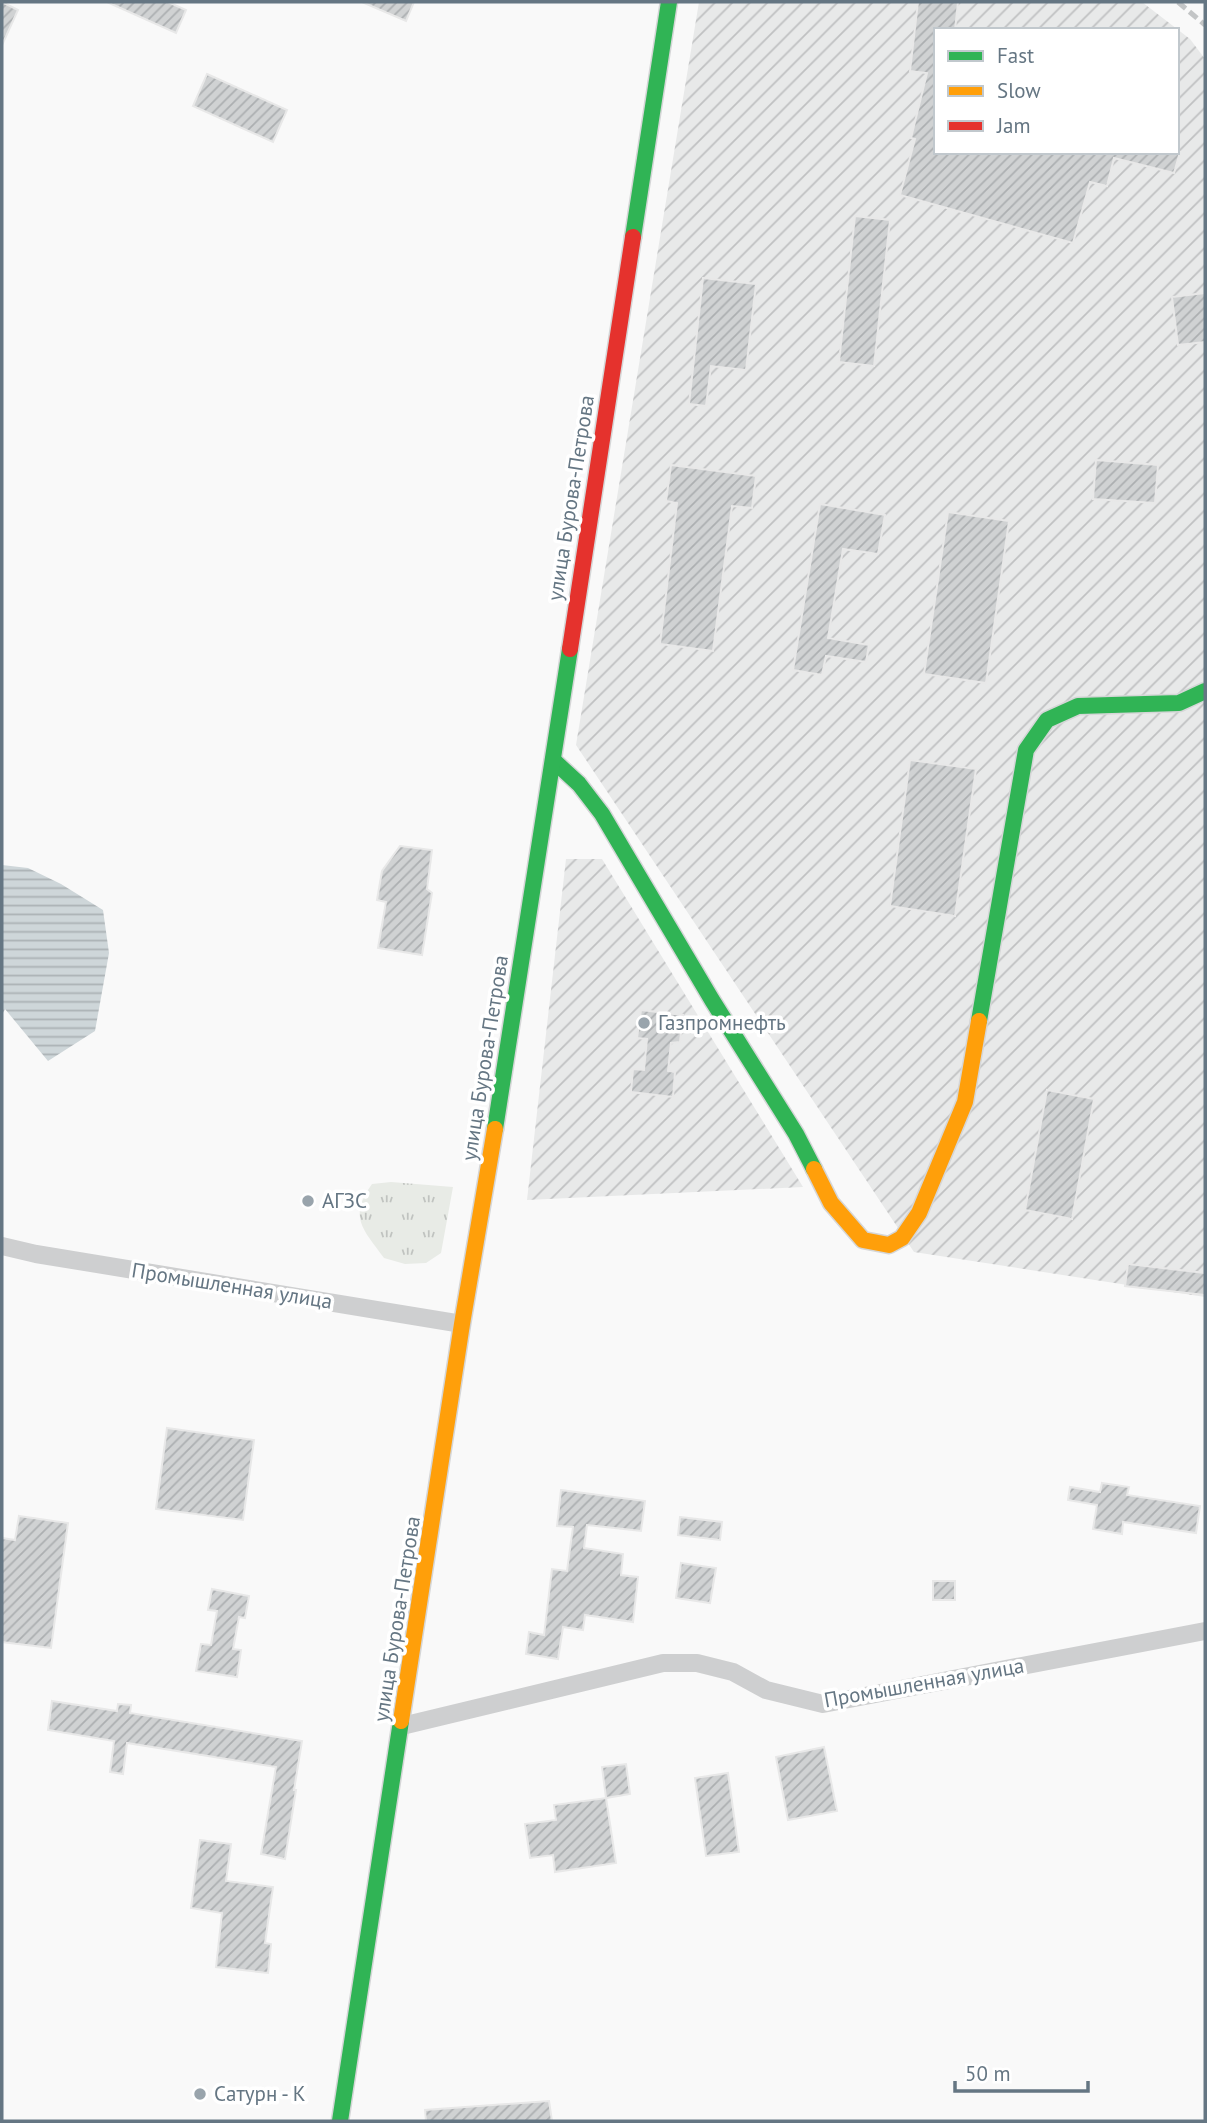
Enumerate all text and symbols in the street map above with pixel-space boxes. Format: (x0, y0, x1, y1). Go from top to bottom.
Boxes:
legend (934, 28, 1179, 154)
text: Fast (997, 42, 1034, 69)
text: Slow (997, 77, 1041, 104)
text: Jam (996, 112, 1031, 139)
street label: улица Бурова-Петрова (541, 393, 600, 603)
street label: улица Бурова-Петрова (455, 953, 514, 1163)
place label: Газпромнефть (658, 1009, 786, 1036)
marker: Газпромнефть (636, 1015, 652, 1031)
place label: АГЗС (322, 1187, 367, 1214)
marker: АГЗС (300, 1193, 316, 1209)
street label: Промышленная улица (130, 1256, 334, 1315)
street label: улица Бурова-Петрова (367, 1514, 426, 1724)
street label: Промышленная улица (822, 1652, 1026, 1713)
scale bar (955, 2050, 1088, 2094)
text: 50 m (965, 2060, 1011, 2087)
place label: Сатурн - К (214, 2080, 306, 2107)
marker: Сатурн - К (192, 2086, 208, 2102)

